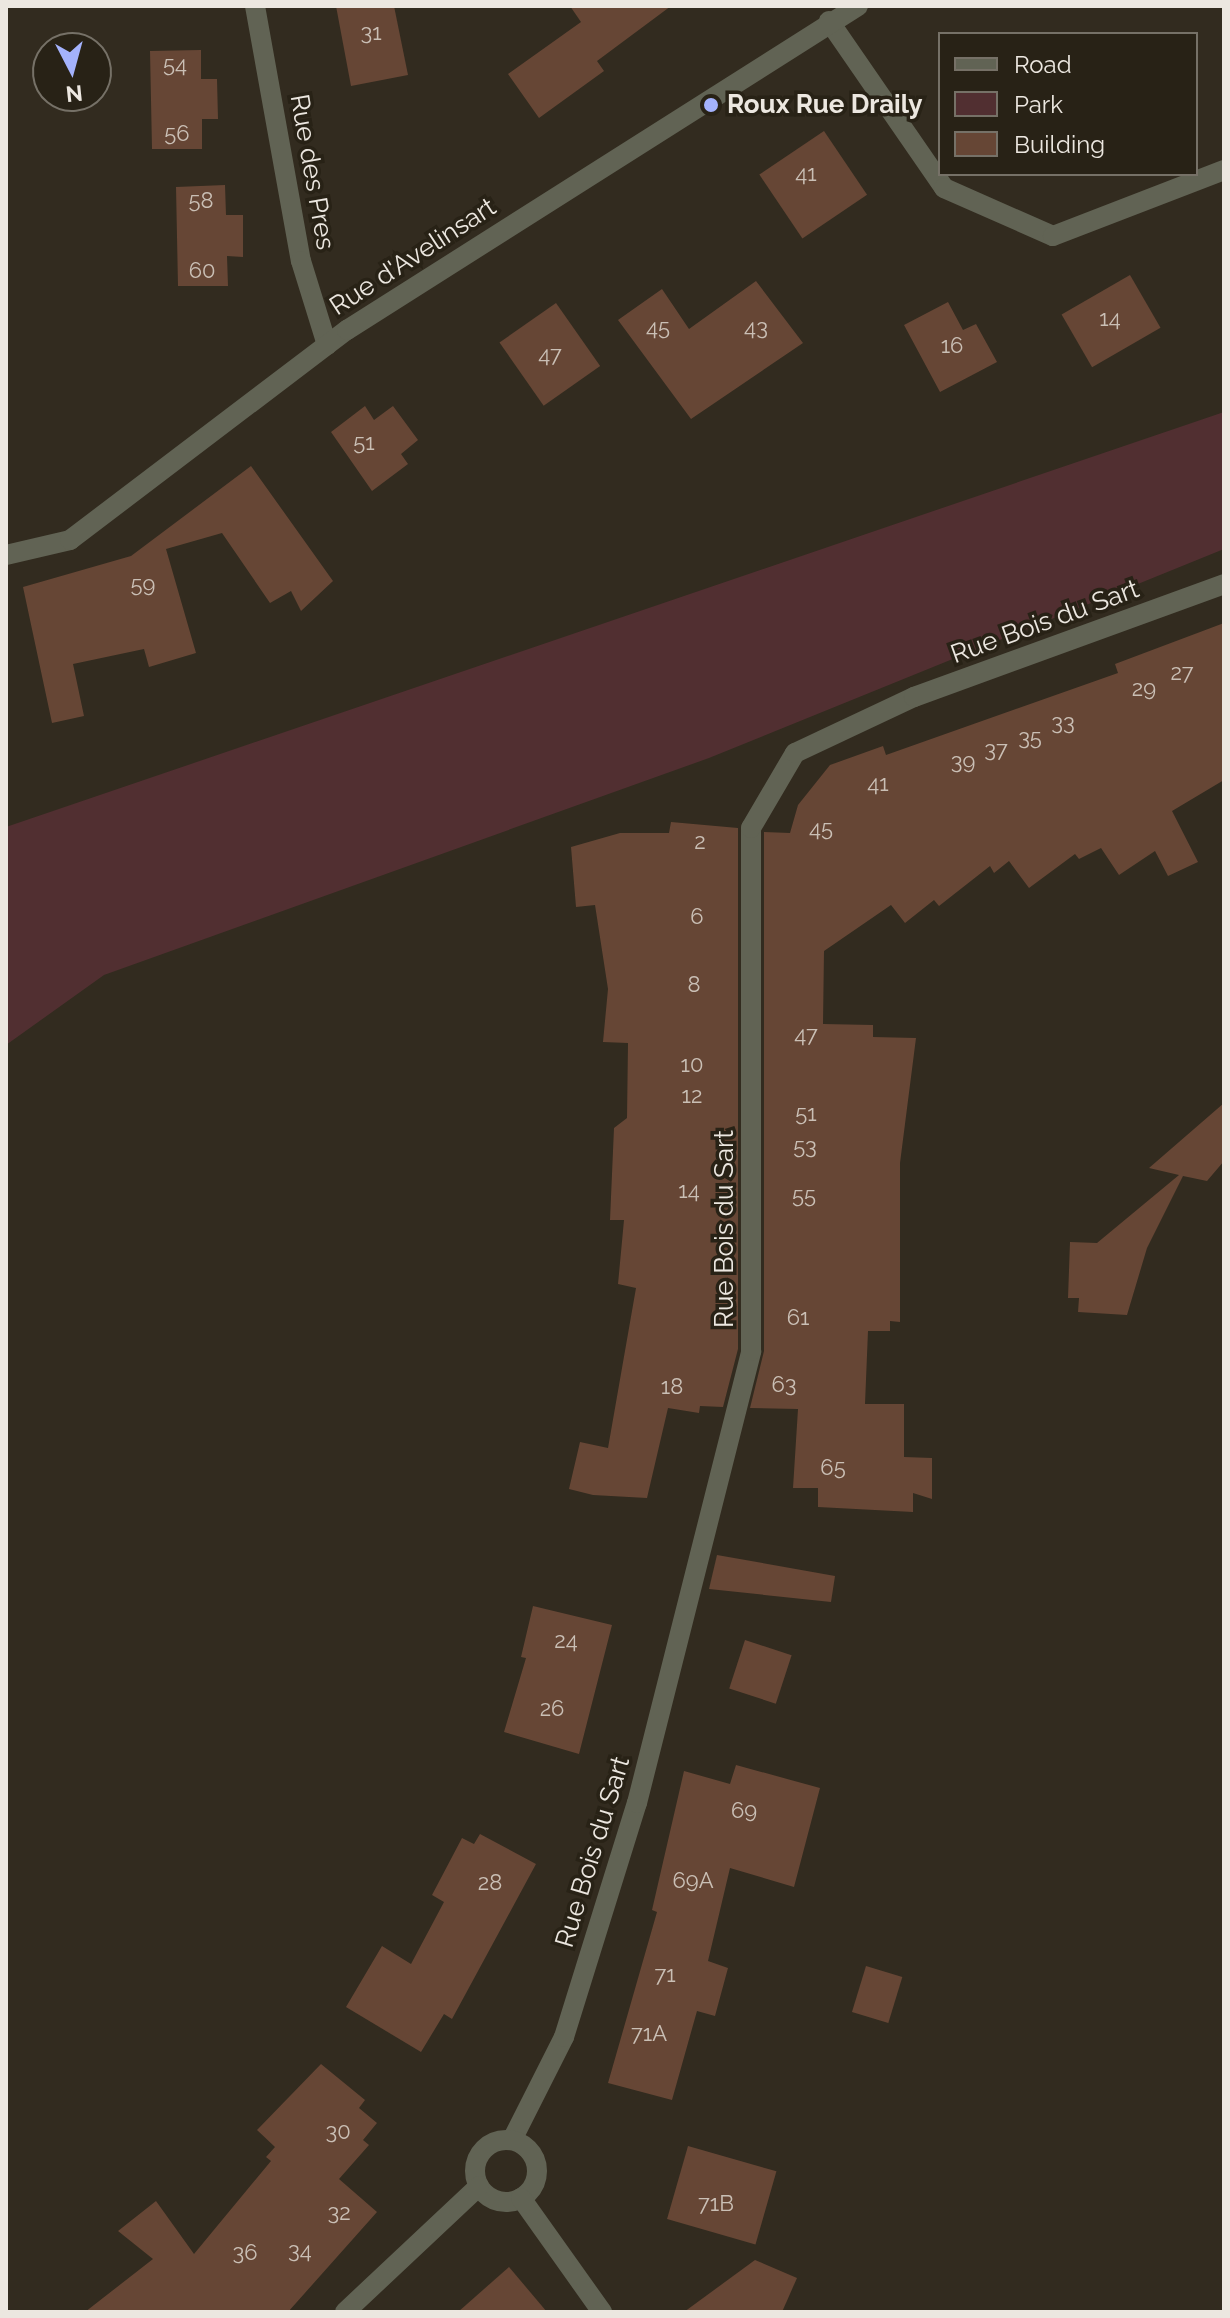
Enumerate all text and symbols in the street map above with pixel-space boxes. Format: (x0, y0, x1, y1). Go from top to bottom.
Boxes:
house number: 31 (360, 20, 382, 46)
north arrow (32, 32, 112, 112)
legend (938, 32, 1198, 176)
text: Road (1014, 50, 1072, 79)
house number: 54 (163, 52, 187, 78)
text: N (65, 80, 84, 108)
place label: Roux Rue Draily (727, 89, 923, 121)
text: Park (1014, 90, 1063, 119)
street label: Rue des Pres (283, 92, 341, 252)
marker: Roux Rue Draily (702, 96, 720, 114)
house number: 56 (164, 121, 190, 147)
text: Building (1014, 130, 1105, 159)
house number: 41 (795, 161, 817, 187)
house number: 58 (188, 188, 214, 214)
street label: Rue d'Avelinsart (324, 192, 502, 322)
house number: 60 (189, 258, 215, 284)
house number: 14 (1099, 306, 1121, 332)
house number: 45 (646, 315, 670, 341)
house number: 43 (744, 315, 768, 341)
house number: 16 (941, 333, 963, 359)
house number: 47 (538, 342, 562, 368)
house number: 51 (353, 430, 375, 456)
house number: 59 (131, 572, 155, 598)
street label: Rue Bois du Sart (947, 574, 1143, 670)
house number: 27 (1170, 660, 1194, 686)
house number: 29 (1132, 676, 1156, 702)
house number: 33 (1051, 710, 1075, 736)
house number: 35 (1018, 725, 1042, 751)
house number: 37 (984, 737, 1008, 763)
house number: 39 (951, 749, 975, 775)
house number: 41 (867, 771, 889, 797)
house number: 45 (809, 816, 833, 842)
house number: 2 (694, 829, 706, 855)
house number: 6 (690, 904, 704, 930)
house number: 8 (687, 972, 701, 998)
house number: 47 (794, 1022, 818, 1048)
house number: 10 (681, 1052, 703, 1078)
house number: 12 (682, 1083, 702, 1109)
house number: 51 (795, 1101, 817, 1127)
street label: Rue Bois du Sart (709, 1130, 741, 1328)
house number: 53 (793, 1134, 817, 1160)
house number: 14 (678, 1178, 700, 1204)
house number: 55 (792, 1183, 816, 1209)
house number: 61 (787, 1305, 809, 1331)
house number: 63 (771, 1372, 797, 1398)
house number: 18 (661, 1374, 683, 1400)
house number: 65 (820, 1455, 846, 1481)
house number: 24 (554, 1628, 578, 1654)
house number: 26 (540, 1696, 564, 1722)
street label: Rue Bois du Sart (549, 1753, 637, 1951)
house number: 69 (731, 1798, 757, 1824)
house number: 69A (672, 1868, 714, 1894)
house number: 28 (478, 1870, 502, 1896)
house number: 71 (654, 1962, 676, 1988)
house number: 71A (631, 2021, 667, 2047)
house number: 30 (325, 2119, 351, 2145)
house number: 71B (698, 2191, 734, 2217)
house number: 32 (327, 2200, 351, 2226)
house number: 34 (288, 2238, 312, 2264)
house number: 36 (232, 2240, 258, 2266)

